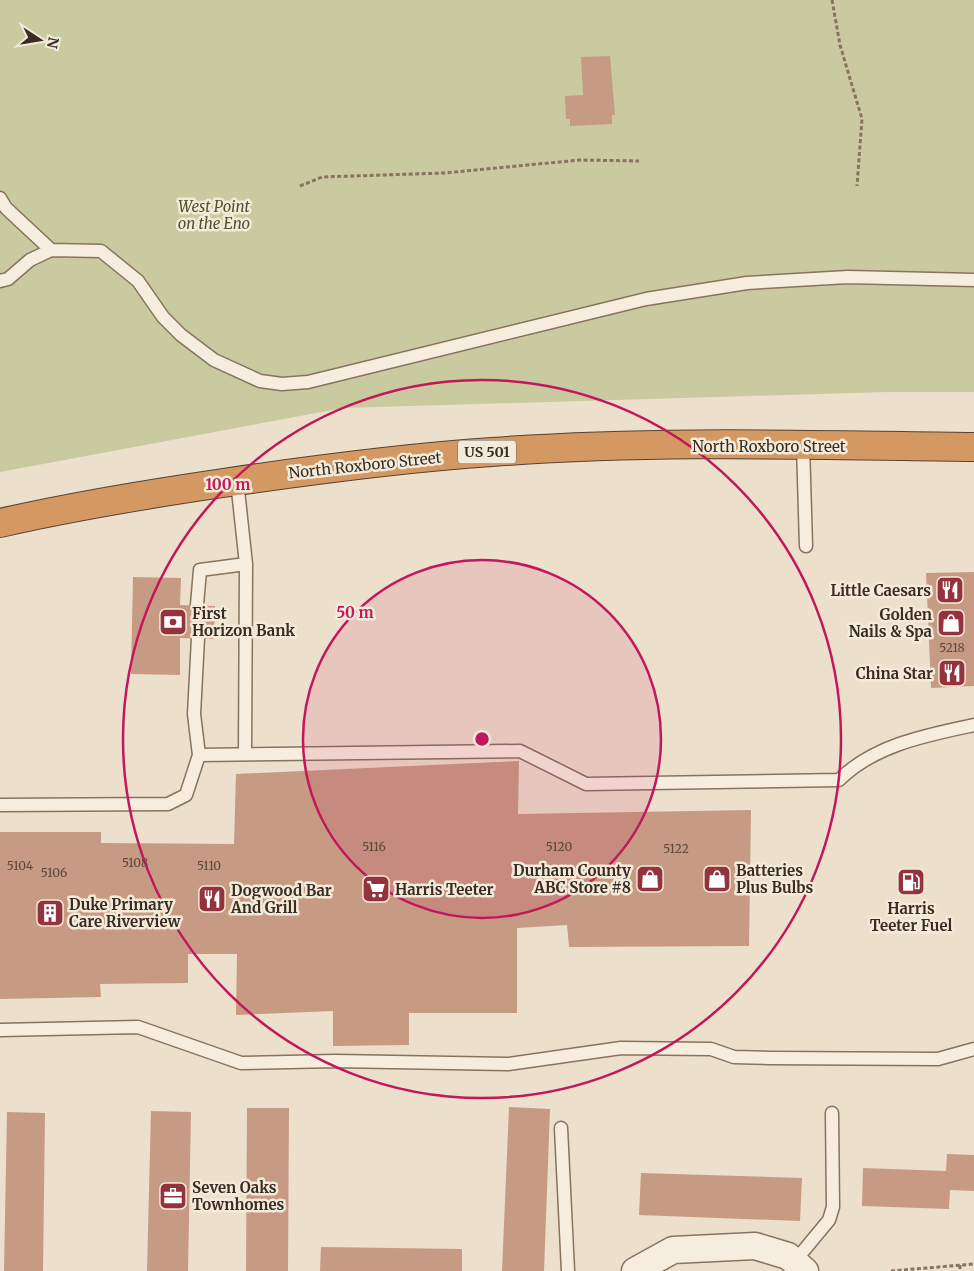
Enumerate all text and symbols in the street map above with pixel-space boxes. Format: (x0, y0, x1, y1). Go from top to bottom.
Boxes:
north arrow (15, 15, 65, 65)
text: N (43, 35, 63, 50)
park label: West Point on the Eno (178, 197, 251, 233)
street label: North Roxboro Street (692, 437, 846, 456)
road number: US 501 (458, 441, 516, 464)
street label: North Roxboro Street (288, 448, 442, 482)
text: 100 m (206, 475, 250, 494)
restaurant icon: Little Caesars (935, 575, 965, 605)
place label: Little Caesars (831, 581, 931, 600)
text: 50 m (336, 603, 374, 622)
place label: First Horizon Bank (192, 604, 295, 640)
place label: Golden Nails & Spa (849, 605, 933, 641)
bank icon: First Horizon Bank (158, 607, 188, 637)
shop icon: Golden Nails & Spa (936, 608, 966, 638)
house number: 5218 (939, 640, 965, 655)
restaurant icon: China Star (937, 658, 967, 688)
place label: China Star (856, 664, 933, 683)
centre of rings (473, 730, 491, 748)
house number: 5116 (362, 839, 386, 854)
house number: 5120 (546, 839, 572, 854)
house number: 5122 (663, 841, 689, 856)
house number: 5108 (122, 855, 148, 870)
house number: 5104 (7, 858, 34, 873)
house number: 5110 (197, 858, 221, 873)
place label: Durham County ABC Store #8 (513, 861, 631, 897)
place label: Batteries Plus Bulbs (736, 861, 813, 897)
shop icon: Durham County ABC Store #8 (635, 864, 665, 894)
shop icon: Batteries Plus Bulbs (702, 864, 732, 894)
house number: 5106 (41, 865, 67, 880)
fuel station icon: Harris Teeter Fuel (896, 867, 926, 897)
supermarket icon: Harris Teeter (361, 874, 391, 904)
place label: Harris Teeter (395, 880, 493, 899)
place label: Dogwood Bar And Grill (230, 881, 332, 917)
restaurant icon: Dogwood Bar And Grill (197, 884, 227, 914)
place label: Duke Primary Care Riverview (69, 895, 182, 931)
building icon: Duke Primary Care Riverview (35, 898, 65, 928)
place label: Harris Teeter Fuel (870, 899, 952, 935)
place label: Seven Oaks Townhomes (192, 1178, 285, 1214)
office icon: Seven Oaks Townhomes (158, 1181, 188, 1211)

